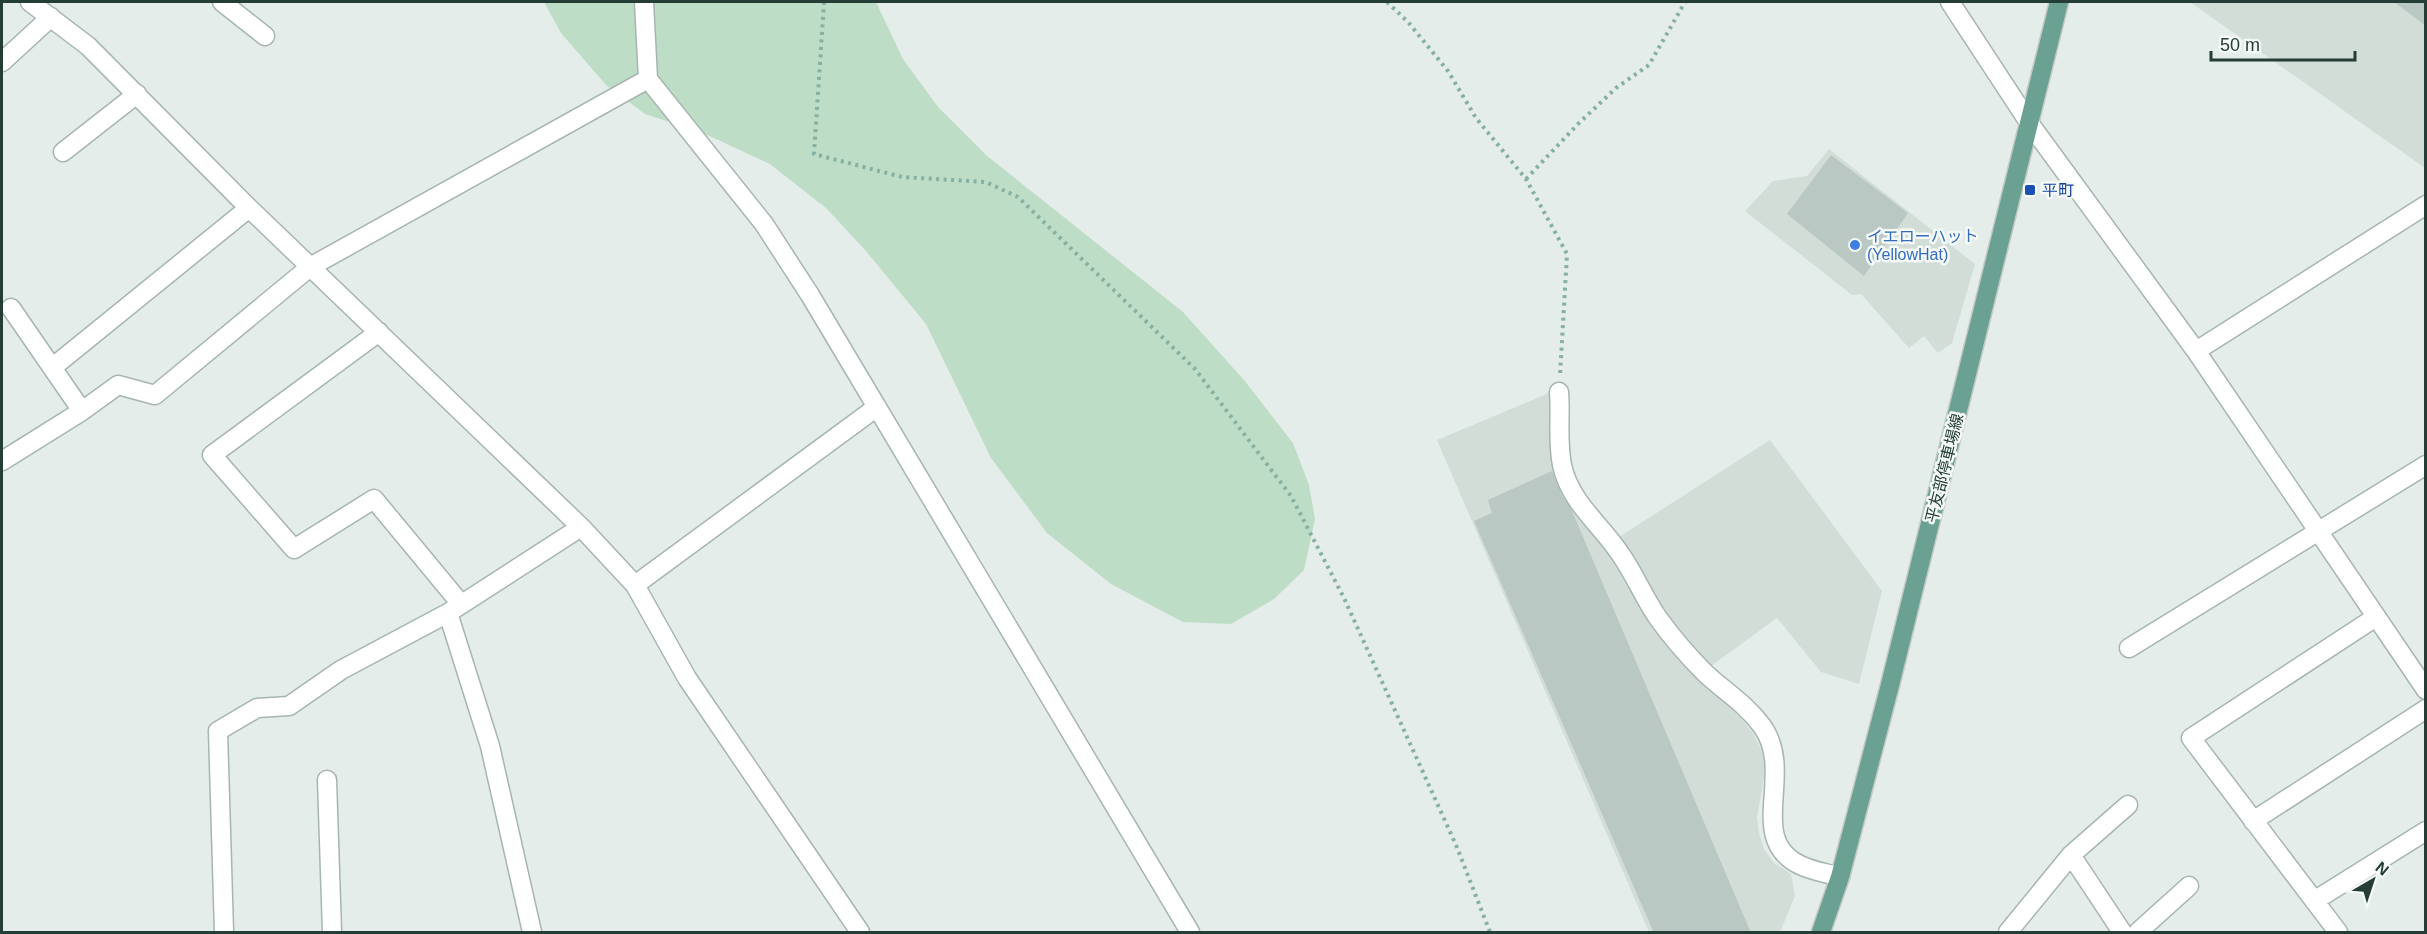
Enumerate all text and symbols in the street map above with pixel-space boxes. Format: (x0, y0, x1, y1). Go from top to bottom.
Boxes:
scale bar (2211, 24, 2355, 62)
text: 50 m (2220, 35, 2260, 55)
place label: 平町 (2042, 182, 2074, 199)
marker: 平町 (2023, 183, 2037, 197)
place label: イエローハット (YellowHat) (1867, 228, 1979, 263)
marker: イエローハット (YellowHat) (1848, 238, 1862, 252)
street label: 平友部停車場線 (1923, 412, 1966, 525)
north arrow (2343, 850, 2403, 910)
text: N (2372, 858, 2392, 879)

